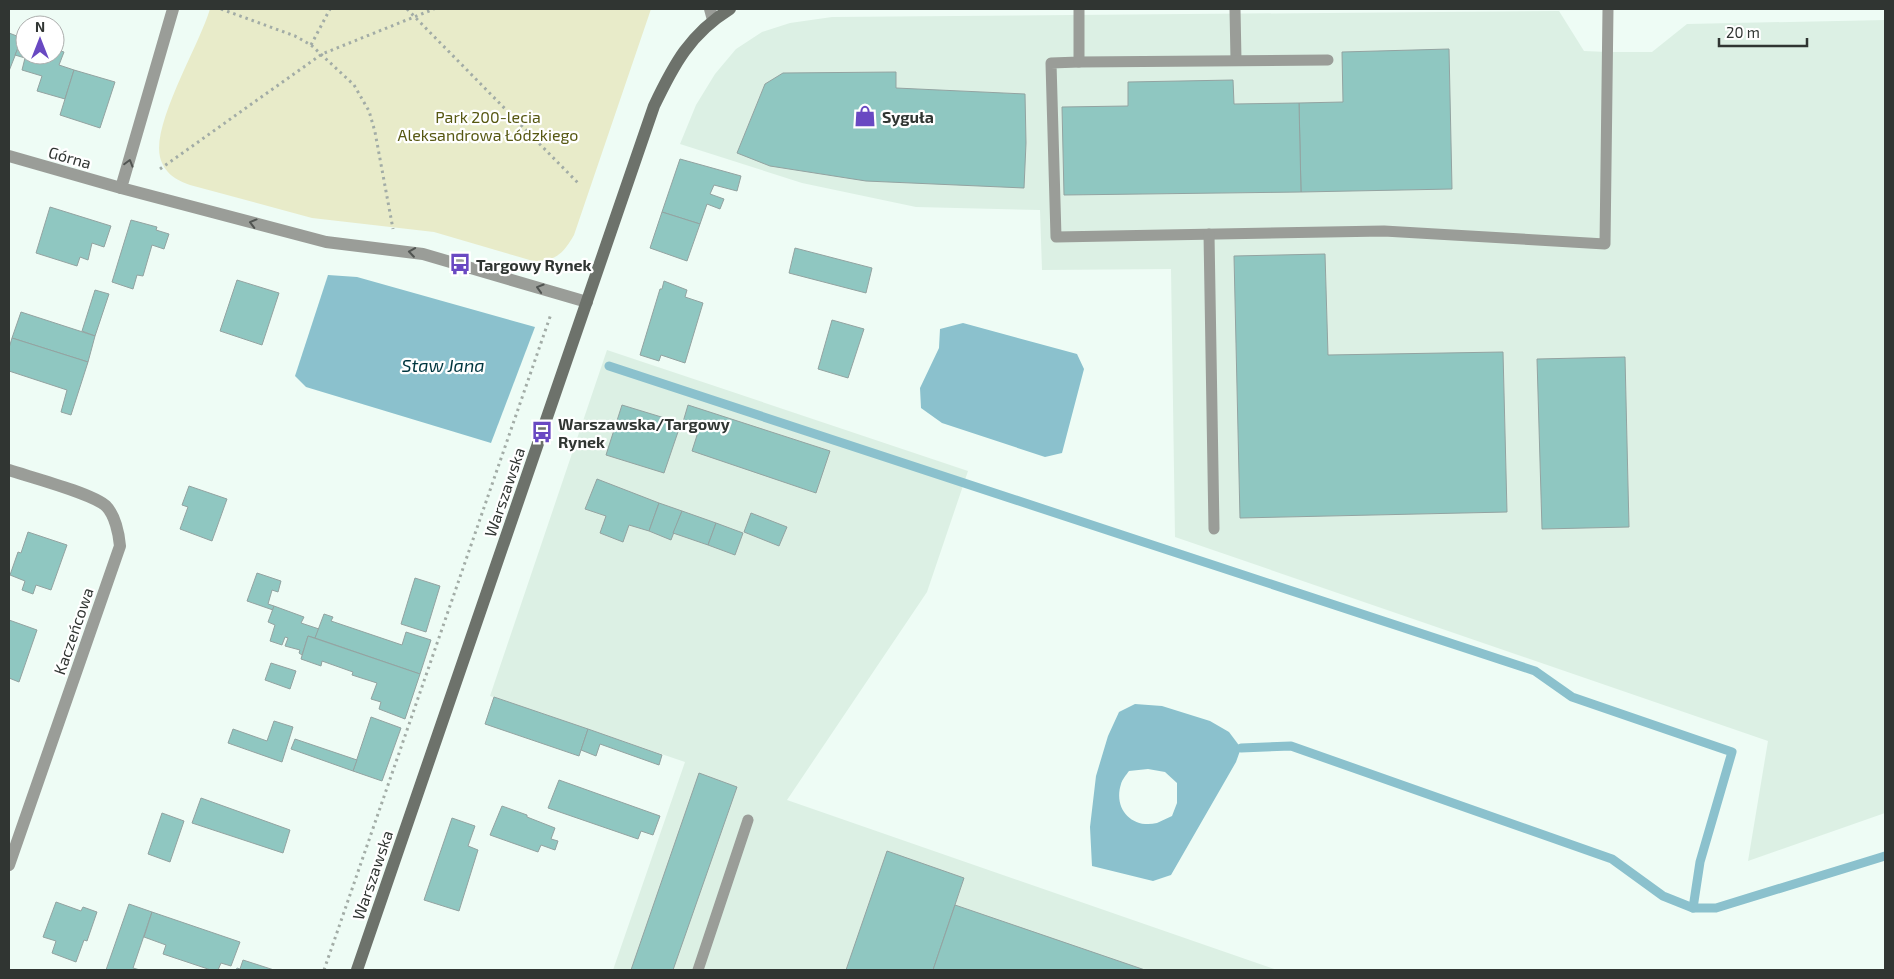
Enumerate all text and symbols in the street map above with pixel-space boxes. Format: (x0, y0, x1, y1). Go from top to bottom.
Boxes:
north arrow (15, 15, 65, 65)
scale bar (1719, 15, 1806, 47)
text: N (35, 18, 45, 35)
text: 20 m (1726, 23, 1760, 41)
shop icon: Syguła (852, 103, 878, 129)
park label: Park 200-lecia Aleksandrowa Łódzkiego (398, 107, 578, 144)
place label: Syguła (882, 107, 934, 127)
street label: Górna (46, 142, 94, 172)
one-way arrow (123, 159, 133, 167)
one-way arrow (249, 218, 258, 228)
one-way arrow (408, 248, 417, 258)
bus stop icon: Targowy Rynek (447, 251, 473, 277)
place label: Targowy Rynek (476, 255, 592, 275)
one-way arrow (537, 284, 545, 294)
water label: Staw Jana (401, 354, 485, 376)
place label: Warszawska/Targowy Rynek (558, 414, 730, 452)
bus stop icon: Warszawska/Targowy Rynek (529, 419, 555, 445)
street label: Warszawska (480, 445, 528, 539)
street label: Kaczeńcowa (49, 585, 97, 677)
street label: Warszawska (348, 828, 396, 922)

